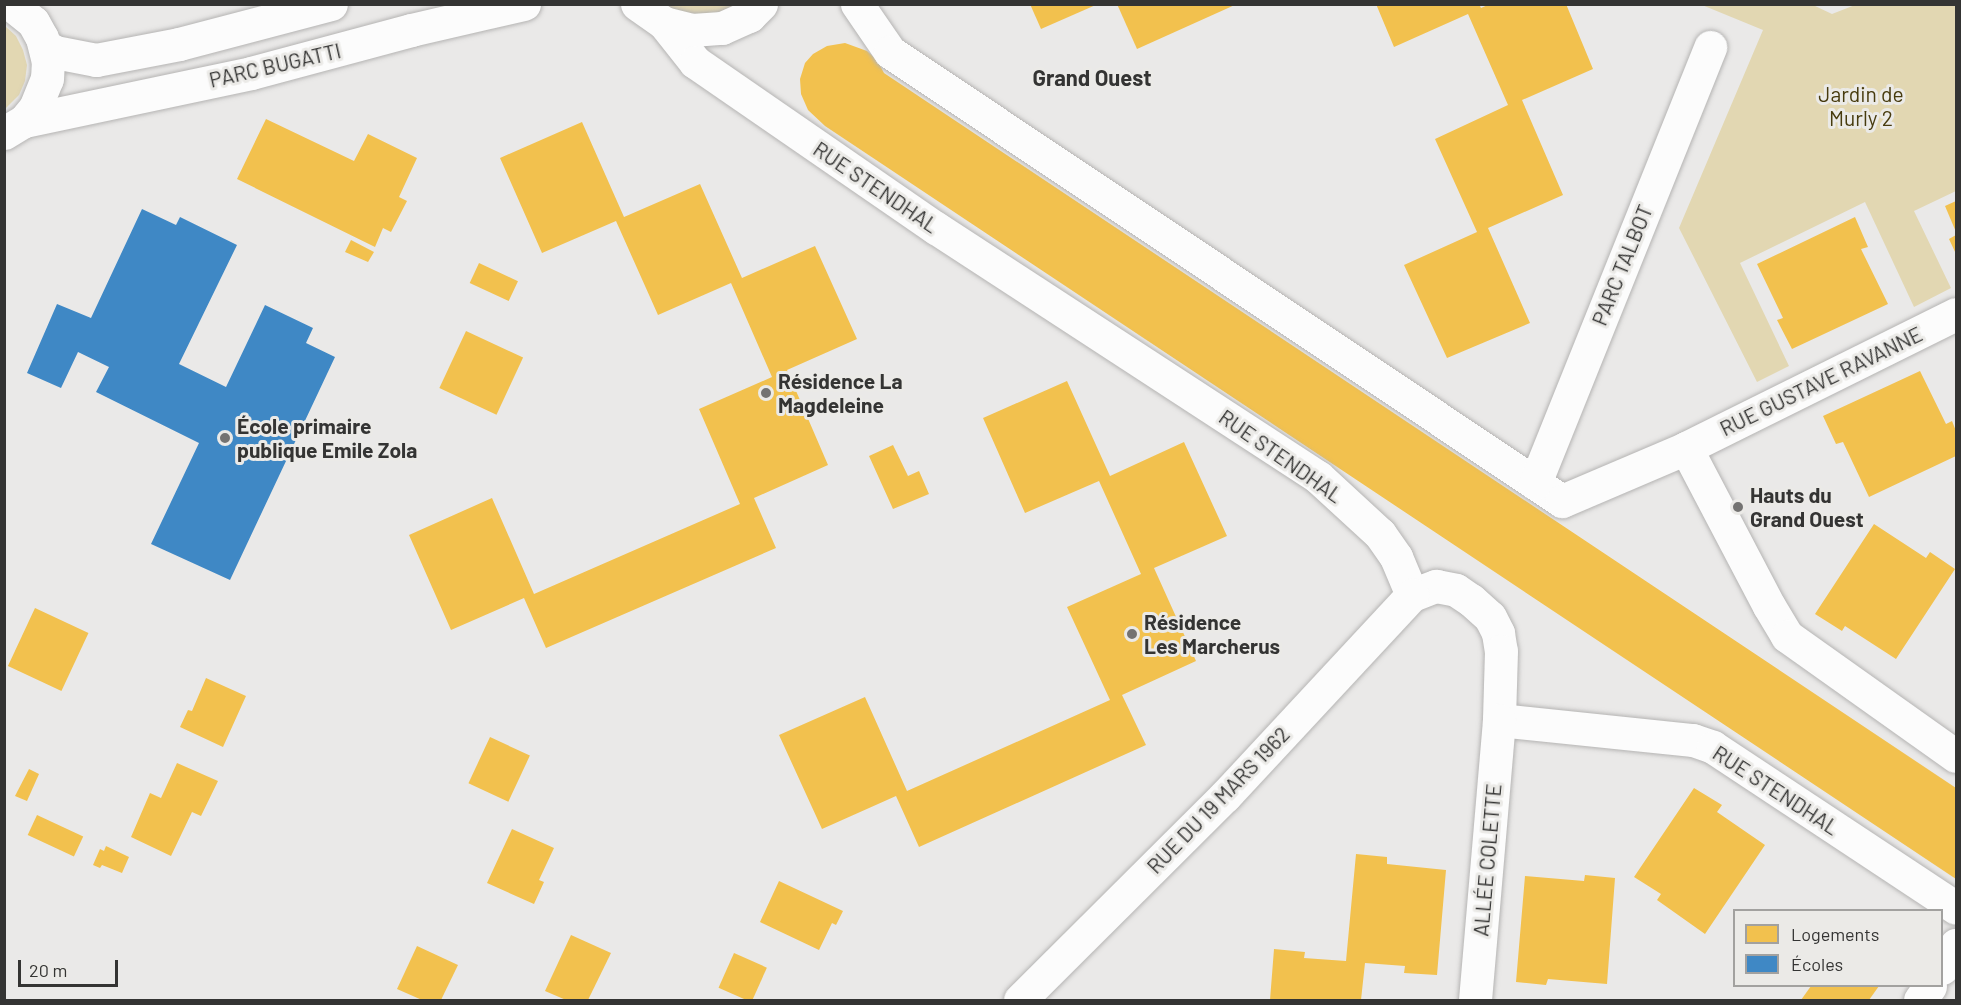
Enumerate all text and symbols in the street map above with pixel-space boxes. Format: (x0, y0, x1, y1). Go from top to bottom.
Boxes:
street label: PARC BUGATTI (207, 38, 343, 92)
district label: Grand Ouest (1032, 65, 1152, 91)
park label: Jardin de Murly 2 (1818, 81, 1904, 131)
street label: RUE STENDHAL (809, 136, 943, 238)
street label: PARC TALBOT (1586, 201, 1658, 329)
street label: RUE GUSTAVE RAVANNE (1716, 321, 1926, 441)
place label: Résidence La Magdeleine (778, 368, 903, 418)
marker: Résidence La Magdeleine (759, 386, 773, 400)
street label: RUE STENDHAL (1214, 404, 1348, 508)
place label: École primaire publique Emile Zola (237, 413, 417, 463)
marker: École primaire publique Emile Zola (218, 431, 232, 445)
place label: Hauts du Grand Ouest (1750, 482, 1864, 532)
marker: Hauts du Grand Ouest (1731, 500, 1745, 514)
place label: Résidence Les Marcherus (1144, 609, 1280, 659)
marker: Résidence Les Marcherus (1125, 627, 1139, 641)
street label: RUE DU 19 MARS 1962 (1142, 721, 1294, 879)
street label: RUE STENDHAL (1708, 740, 1844, 840)
street label: ALLÉE COLETTE (1468, 783, 1506, 937)
legend (1733, 909, 1943, 987)
text: Logements (1791, 923, 1880, 945)
scale bar (21, 948, 122, 986)
text: Écoles (1791, 953, 1843, 975)
text: 20 m (29, 959, 67, 981)

